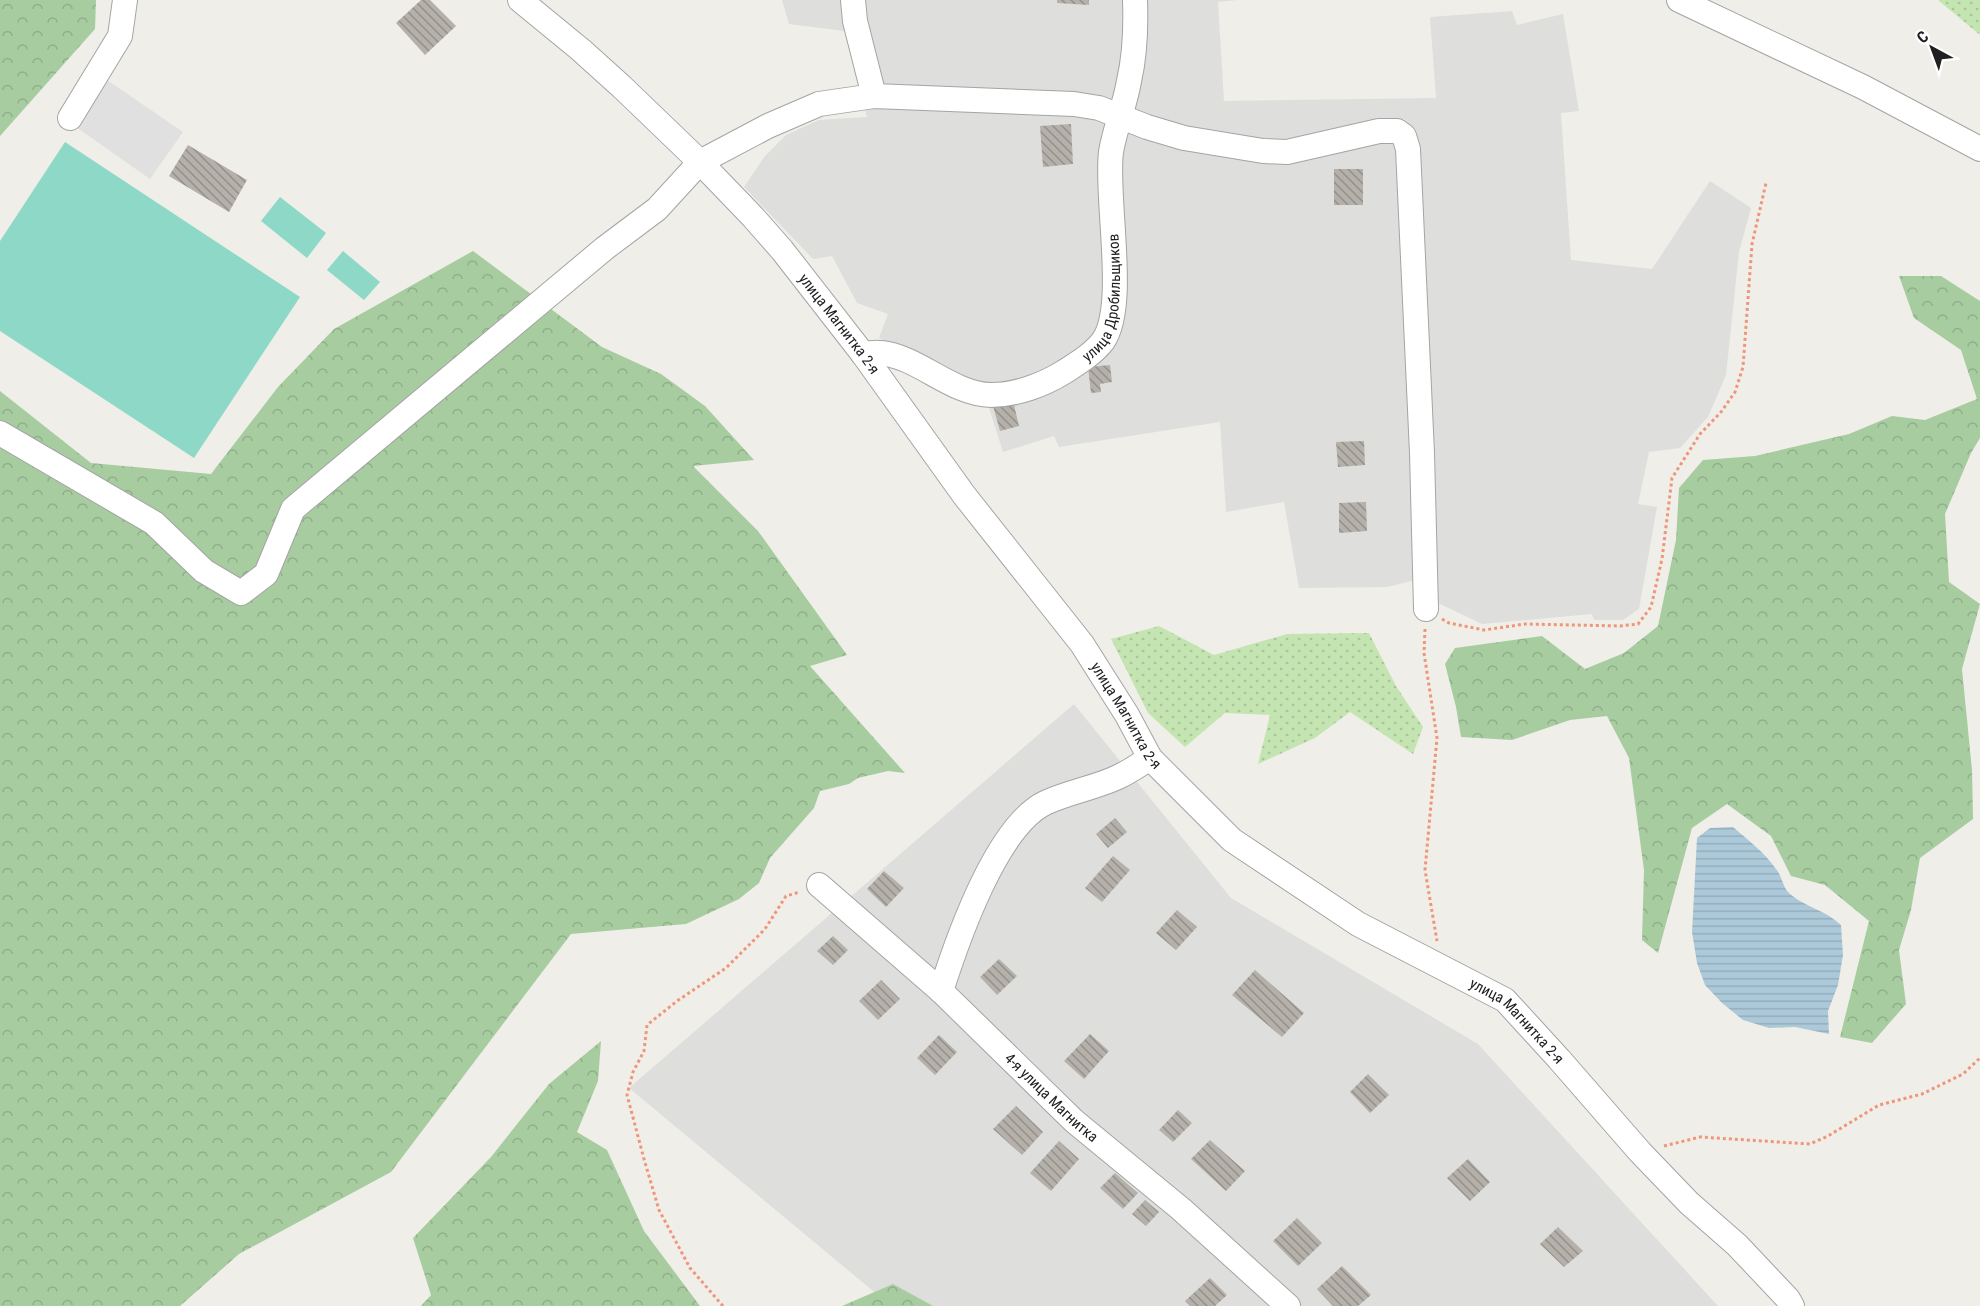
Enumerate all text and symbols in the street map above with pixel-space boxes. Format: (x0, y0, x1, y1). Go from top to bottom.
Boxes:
north arrow (1902, 18, 1962, 78)
text: С (1913, 27, 1932, 47)
street label: улица Дробильщиков (1079, 233, 1124, 366)
street label: улица Магнитка 2-я (795, 270, 883, 377)
street label: улица Магнитка 2-я (1087, 659, 1165, 773)
street label: улица Магнитка 2-я (1467, 974, 1568, 1067)
street label: 4-я улица Магнитка (1001, 1049, 1102, 1146)

